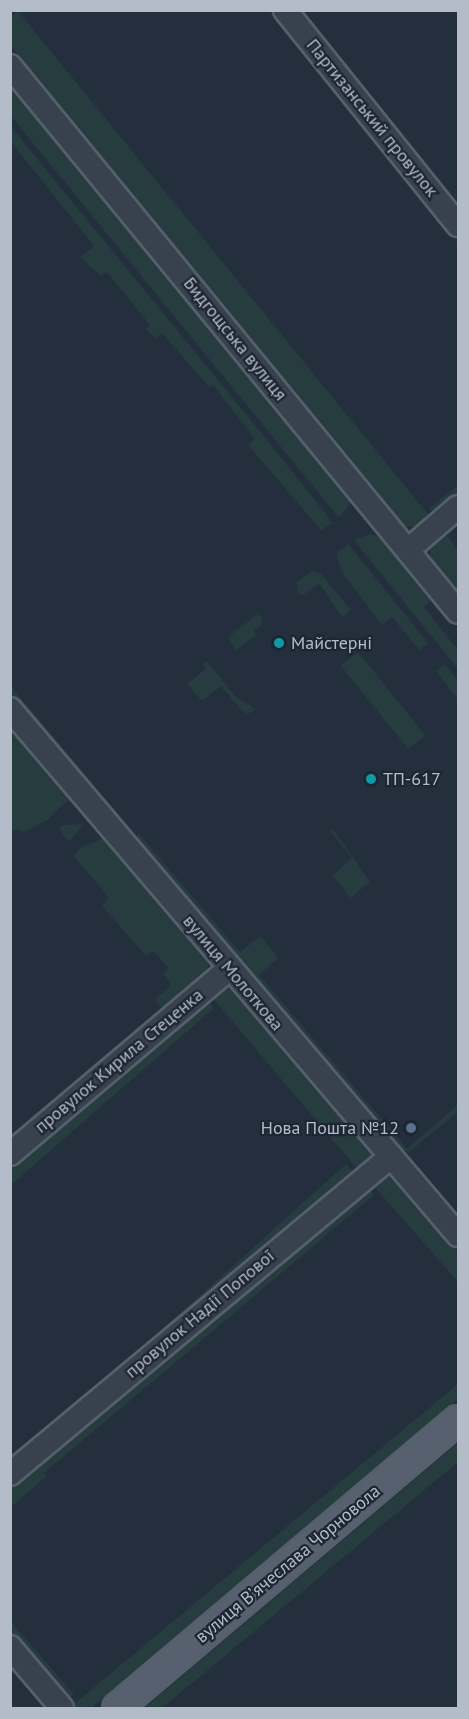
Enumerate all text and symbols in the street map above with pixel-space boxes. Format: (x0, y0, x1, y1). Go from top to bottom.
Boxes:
street label: Партизанський провулок (302, 35, 442, 201)
street label: Бидгощська вулиця (179, 273, 291, 405)
place label: Майстерні (291, 632, 372, 654)
marker: Майстерні (272, 636, 286, 650)
place label: ТП-617 (383, 768, 441, 790)
marker: ТП-617 (364, 772, 378, 786)
street label: вулиця Молоткова (178, 911, 288, 1035)
street label: провулок Кирила Стеценка (31, 984, 207, 1138)
place label: Нова Пошта №12 (261, 1117, 399, 1139)
marker: Нова Пошта №12 (404, 1121, 418, 1135)
street label: провулок Надії Попової (121, 1245, 279, 1383)
street label: вулиця Вʼячеслава Чорновола (191, 1480, 385, 1648)

